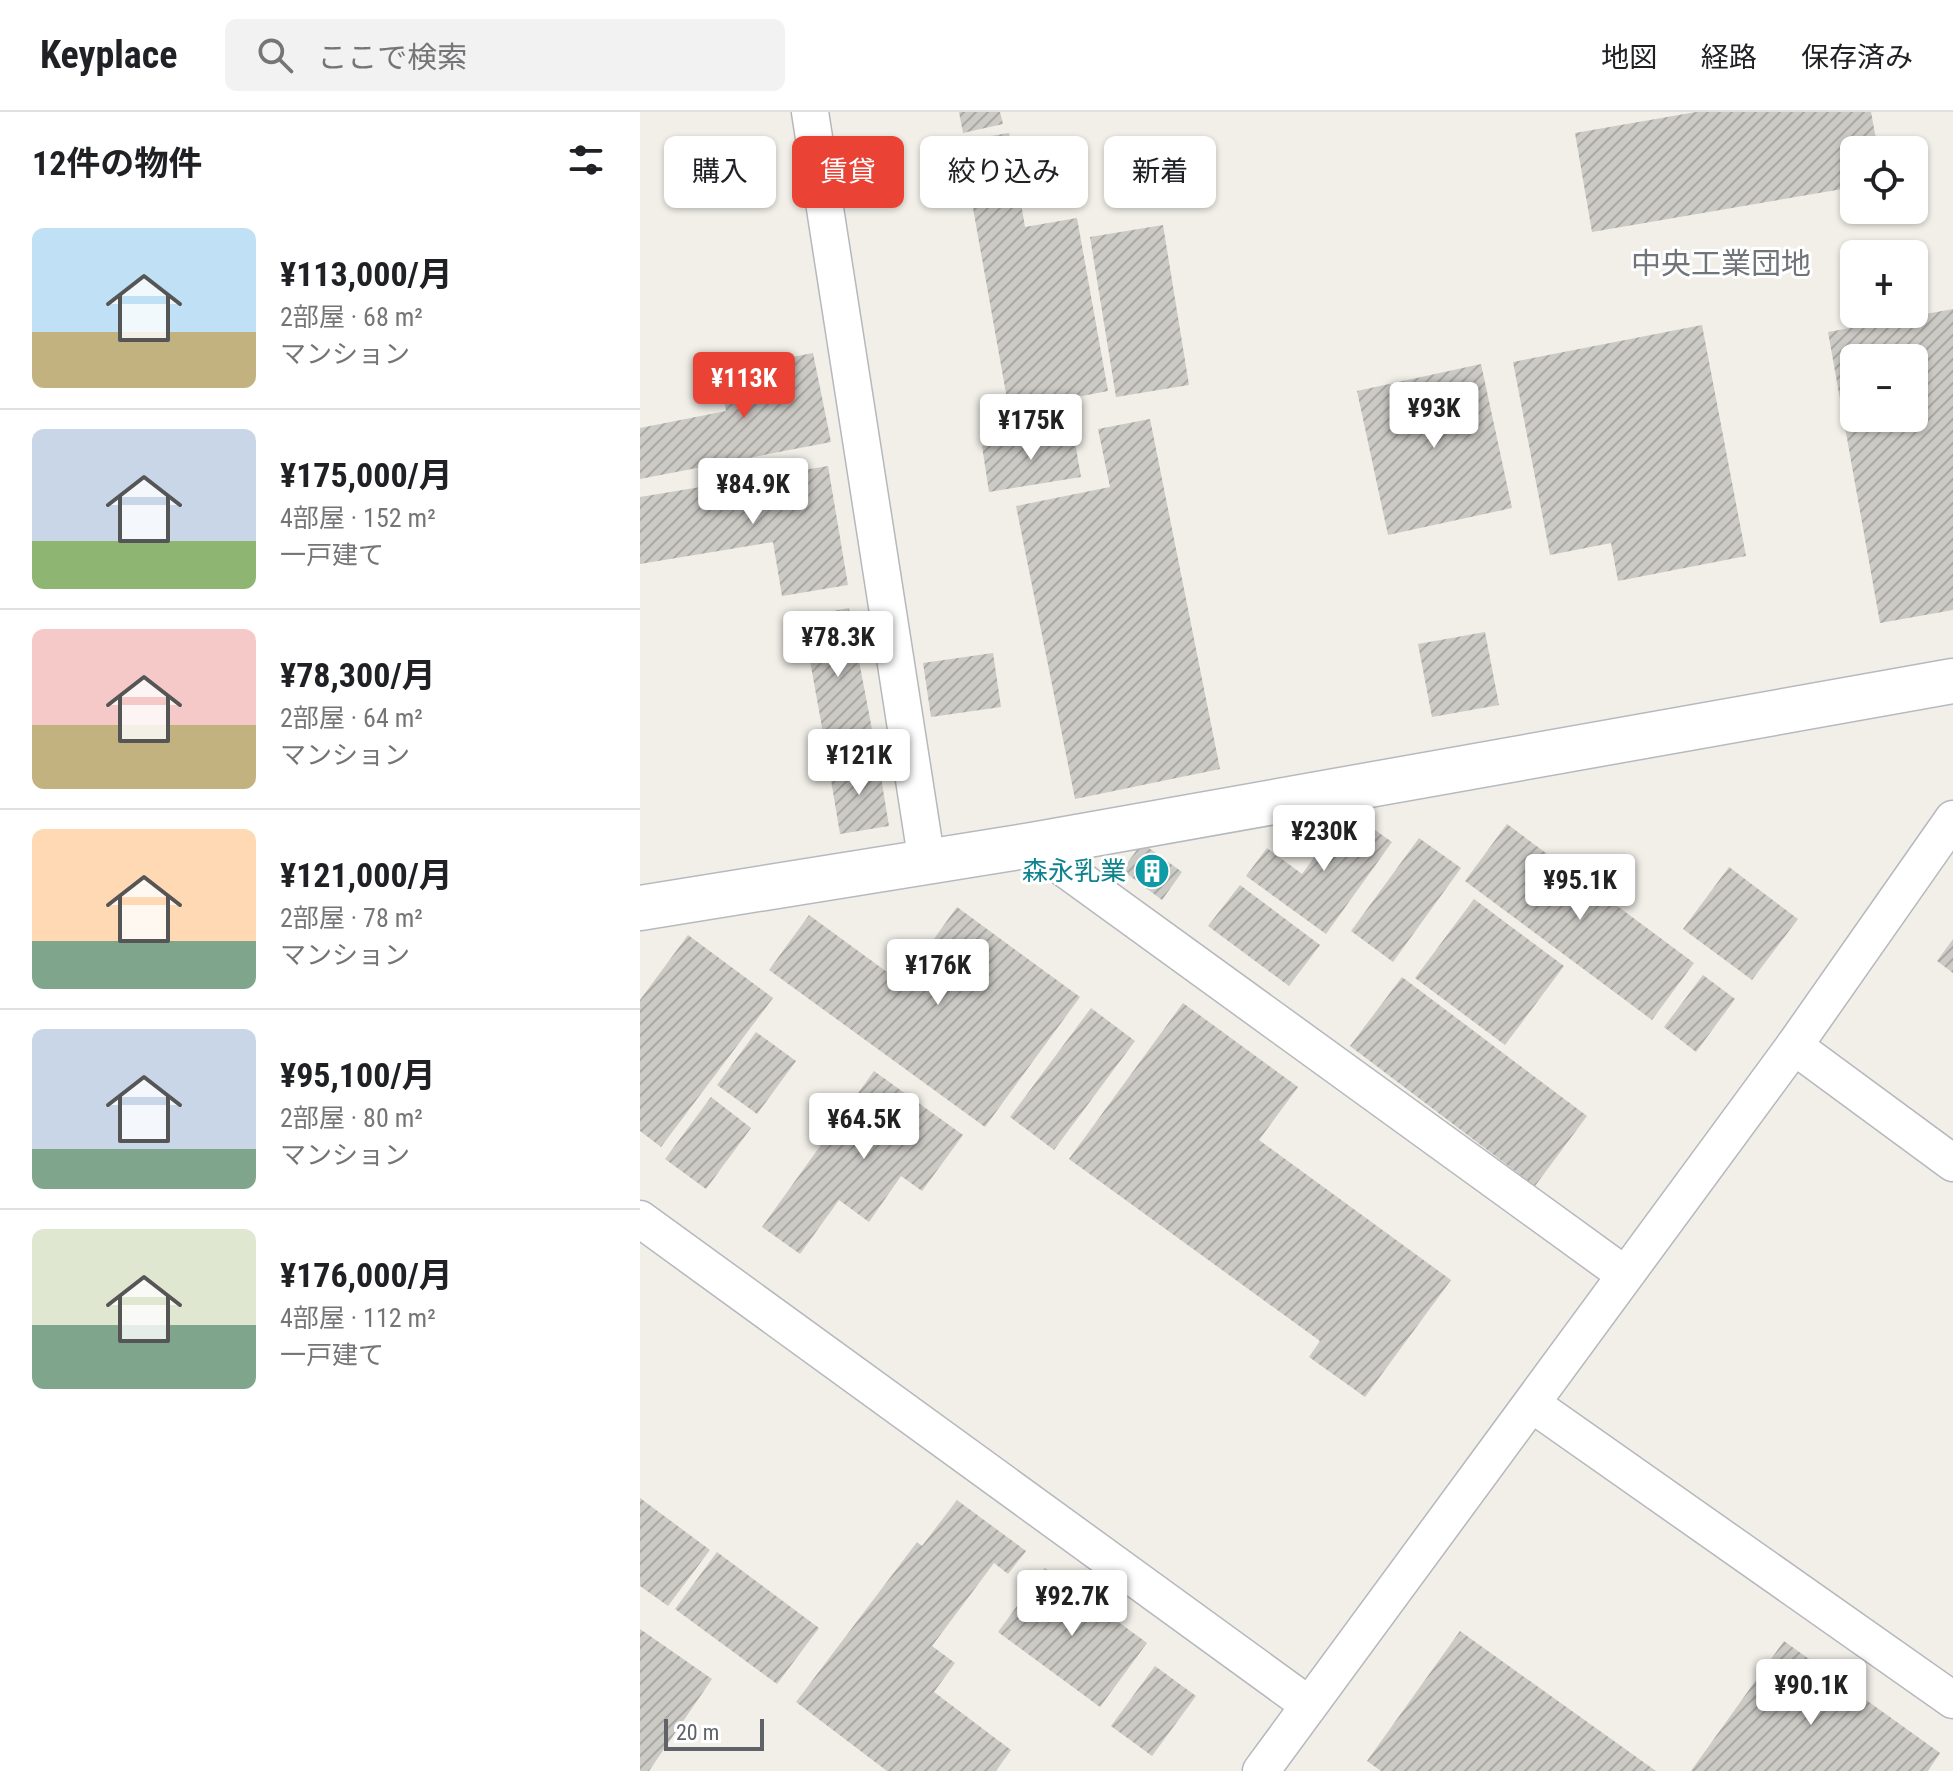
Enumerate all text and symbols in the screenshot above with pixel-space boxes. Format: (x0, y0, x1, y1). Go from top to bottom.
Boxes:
search box (225, 19, 785, 91)
text: Keyplace (40, 33, 177, 77)
icon: search (253, 33, 297, 77)
text: ここで検索 (317, 40, 467, 75)
text: 地図 (1601, 41, 1657, 74)
text: 経路 (1701, 41, 1757, 74)
text: 保存済み (1801, 41, 1913, 74)
chip: 購入 (664, 136, 776, 208)
chip: 賃貸 (792, 136, 904, 208)
chip: 絞り込み (920, 136, 1088, 208)
chip: 新着 (1104, 136, 1216, 208)
map controls (1840, 136, 1928, 432)
button: locate (1840, 136, 1928, 224)
icon: filters (564, 138, 608, 182)
text: 12件の物件 (32, 143, 202, 183)
button: + (1840, 240, 1928, 328)
district label: 中央工業団地 (1631, 246, 1811, 281)
text: ¥113,000/月 (280, 254, 453, 294)
icon: home (96, 260, 192, 356)
text: 2部屋 · 68 m² (280, 302, 423, 332)
text: マンション (280, 339, 410, 369)
button: − (1840, 344, 1928, 432)
pin: ¥113K (688, 352, 800, 420)
text: ¥113K (711, 363, 777, 393)
pin: ¥93K (1387, 382, 1481, 450)
text: ¥93K (1407, 393, 1461, 423)
pin: ¥175K (975, 394, 1087, 462)
text: ¥175K (998, 405, 1064, 435)
text: ¥175,000/月 (280, 455, 453, 495)
pin: ¥84.9K (688, 458, 818, 526)
icon: home (96, 461, 192, 557)
text: ¥84.9K (716, 469, 790, 499)
text: 4部屋 · 152 m² (280, 503, 436, 533)
text: 一戸建て (280, 540, 384, 570)
pin: ¥78.3K (773, 611, 903, 679)
text: ¥78.3K (801, 622, 875, 652)
text: ¥78,300/月 (280, 655, 436, 695)
icon: home (96, 661, 192, 757)
text: 2部屋 · 64 m² (280, 703, 423, 733)
pin: ¥121K (803, 729, 915, 797)
text: マンション (280, 740, 410, 770)
text: ¥121K (826, 740, 892, 770)
pin: ¥230K (1268, 805, 1380, 873)
text: ¥230K (1291, 816, 1357, 846)
building icon: 森永乳業 (1133, 852, 1171, 890)
pin: ¥95.1K (1515, 854, 1645, 922)
text: ¥121,000/月 (280, 855, 453, 895)
place label: 森永乳業 (1022, 856, 1126, 886)
icon: home (96, 861, 192, 957)
text: ¥95.1K (1543, 865, 1617, 895)
text: 2部屋 · 78 m² (280, 903, 423, 933)
pin: ¥176K (882, 939, 994, 1007)
text: マンション (280, 940, 410, 970)
text: ¥176K (905, 950, 971, 980)
text: ¥95,100/月 (280, 1055, 436, 1095)
icon: home (96, 1061, 192, 1157)
pin: ¥64.5K (799, 1093, 929, 1161)
text: 2部屋 · 80 m² (280, 1103, 423, 1133)
text: ¥64.5K (827, 1104, 901, 1134)
text: マンション (280, 1140, 410, 1170)
text: ¥176,000/月 (280, 1255, 453, 1295)
icon: home (96, 1261, 192, 1357)
text: 4部屋 · 112 m² (280, 1303, 436, 1333)
text: 一戸建て (280, 1340, 384, 1370)
pin: ¥92.7K (1007, 1570, 1137, 1638)
text: ¥92.7K (1035, 1581, 1109, 1611)
pin: ¥90.1K (1746, 1659, 1876, 1727)
text: ¥90.1K (1774, 1670, 1848, 1700)
scale bar (664, 1715, 764, 1751)
text: 20 m (676, 1720, 719, 1745)

